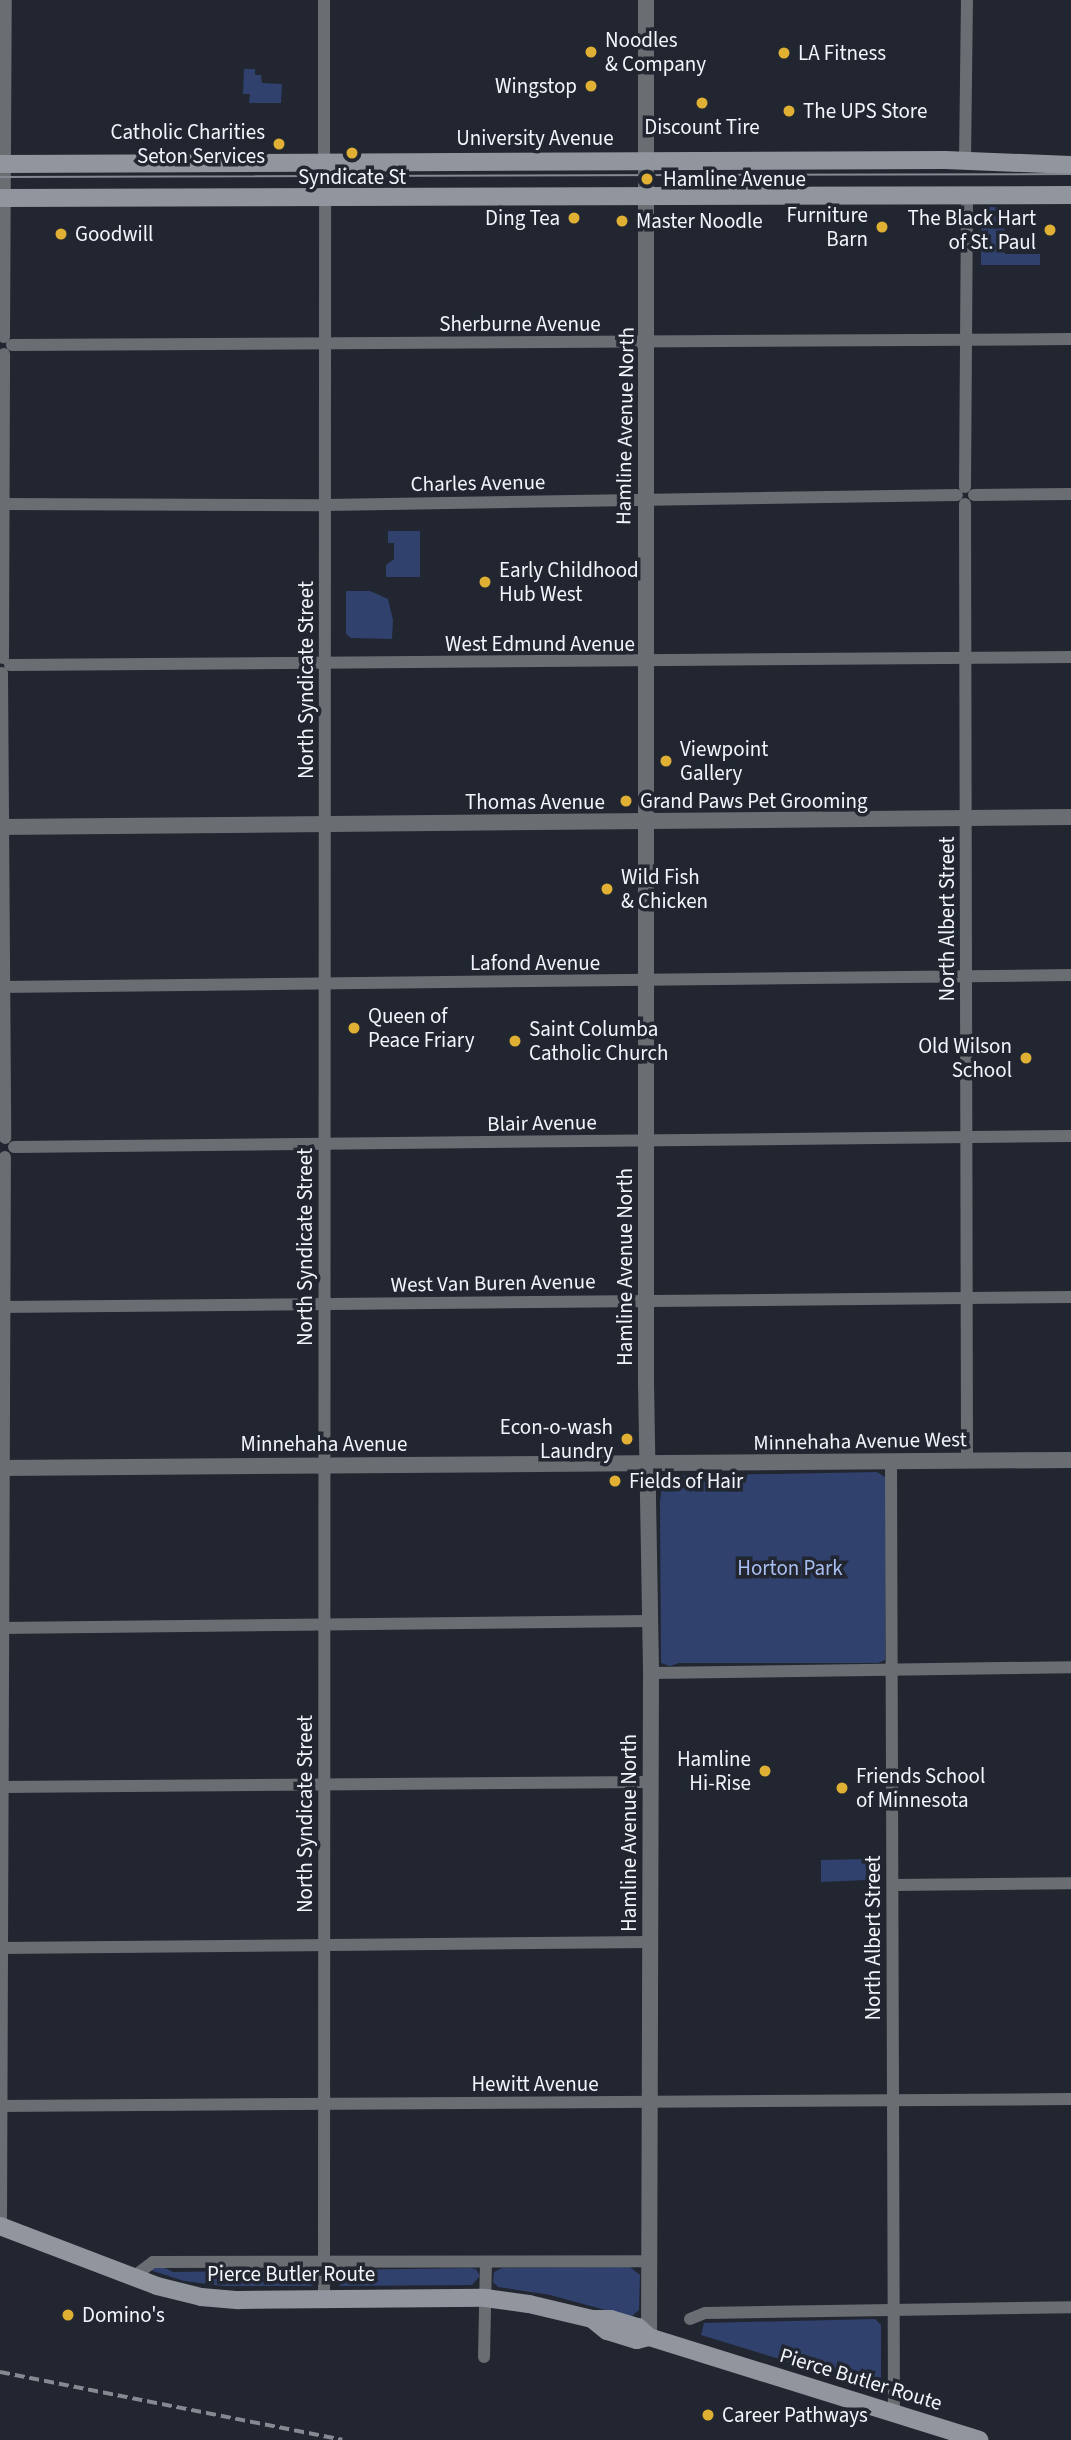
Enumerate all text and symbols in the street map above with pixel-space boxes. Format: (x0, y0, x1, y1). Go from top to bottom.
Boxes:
place label: Noodles & Company (605, 27, 706, 77)
place label: LA Fitness (798, 40, 886, 66)
marker: Noodles & Company (583, 44, 599, 60)
marker: LA Fitness (776, 45, 792, 61)
place label: Wingstop (495, 73, 577, 99)
marker: Wingstop (583, 78, 599, 94)
marker: Discount Tire (694, 95, 710, 111)
place label: The UPS Store (803, 98, 927, 124)
marker: The UPS Store (781, 103, 797, 119)
place label: Discount Tire (644, 114, 760, 140)
place label: Catholic Charities Seton Services (111, 119, 265, 169)
street label: University Avenue (456, 125, 614, 151)
marker: Catholic Charities Seton Services (271, 136, 287, 152)
marker: Syndicate St (344, 145, 360, 161)
place label: Syndicate St (298, 164, 406, 190)
place label: Hamline Avenue (663, 166, 806, 192)
marker: Hamline Avenue (637, 169, 657, 189)
place label: Furniture Barn (787, 202, 868, 252)
place label: Ding Tea (485, 205, 560, 231)
place label: The Black Hart of St. Paul (908, 205, 1036, 255)
place label: Master Noodle (636, 208, 763, 234)
marker: Ding Tea (566, 210, 582, 226)
marker: Master Noodle (614, 213, 630, 229)
marker: Furniture Barn (874, 219, 890, 235)
place label: Goodwill (75, 221, 153, 247)
marker: The Black Hart of St. Paul (1042, 222, 1058, 238)
marker: Goodwill (53, 226, 69, 242)
street label: Sherburne Avenue (439, 311, 601, 337)
street label: Hamline Avenue North (611, 327, 639, 525)
street label: Charles Avenue (410, 469, 546, 497)
place label: Early Childhood Hub West (499, 557, 639, 607)
marker: Early Childhood Hub West (477, 574, 493, 590)
street label: North Syndicate Street (293, 581, 319, 779)
street label: West Edmund Avenue (445, 631, 635, 657)
place label: Viewpoint Gallery (680, 736, 768, 786)
marker: Viewpoint Gallery (658, 753, 674, 769)
place label: Grand Paws Pet Grooming (640, 788, 868, 814)
street label: Thomas Avenue (465, 789, 605, 815)
marker: Grand Paws Pet Grooming (618, 793, 634, 809)
street label: North Albert Street (934, 837, 960, 1001)
place label: Wild Fish & Chicken (621, 864, 708, 914)
marker: Wild Fish & Chicken (599, 881, 615, 897)
street label: Lafond Avenue (470, 950, 600, 976)
place label: Queen of Peace Friary (368, 1003, 474, 1053)
place label: Saint Columba Catholic Church (529, 1016, 668, 1066)
marker: Queen of Peace Friary (346, 1020, 362, 1036)
marker: Saint Columba Catholic Church (507, 1033, 523, 1049)
place label: Old Wilson School (918, 1033, 1012, 1083)
marker: Old Wilson School (1018, 1050, 1034, 1066)
street label: Blair Avenue (487, 1109, 597, 1137)
street label: North Syndicate Street (292, 1148, 318, 1346)
street label: Hamline Avenue North (612, 1168, 638, 1366)
street label: West Van Buren Avenue (390, 1269, 596, 1297)
place label: Econ-o-wash Laundry (500, 1414, 613, 1464)
street label: Minnehaha Avenue West (753, 1427, 967, 1455)
street label: Minnehaha Avenue (241, 1431, 407, 1457)
marker: Econ-o-wash Laundry (619, 1431, 635, 1447)
place label: Fields of Hair (629, 1468, 743, 1494)
marker: Fields of Hair (607, 1473, 623, 1489)
park label: Horton Park (737, 1555, 843, 1581)
street label: North Syndicate Street (292, 1715, 318, 1913)
street label: Hamline Avenue North (616, 1734, 642, 1932)
place label: Hamline Hi-Rise (677, 1746, 751, 1796)
marker: Hamline Hi-Rise (757, 1763, 773, 1779)
place label: Friends School of Minnesota (856, 1763, 985, 1813)
marker: Friends School of Minnesota (834, 1780, 850, 1796)
street label: North Albert Street (860, 1856, 886, 2020)
street label: Hewitt Avenue (471, 2071, 599, 2097)
street label: Pierce Butler Route (207, 2261, 375, 2287)
place label: Domino's (82, 2302, 165, 2328)
marker: Domino's (60, 2307, 76, 2323)
street label: Pierce Butler Route (777, 2342, 945, 2416)
place label: Career Pathways (722, 2402, 868, 2428)
marker: Career Pathways (700, 2407, 716, 2423)

